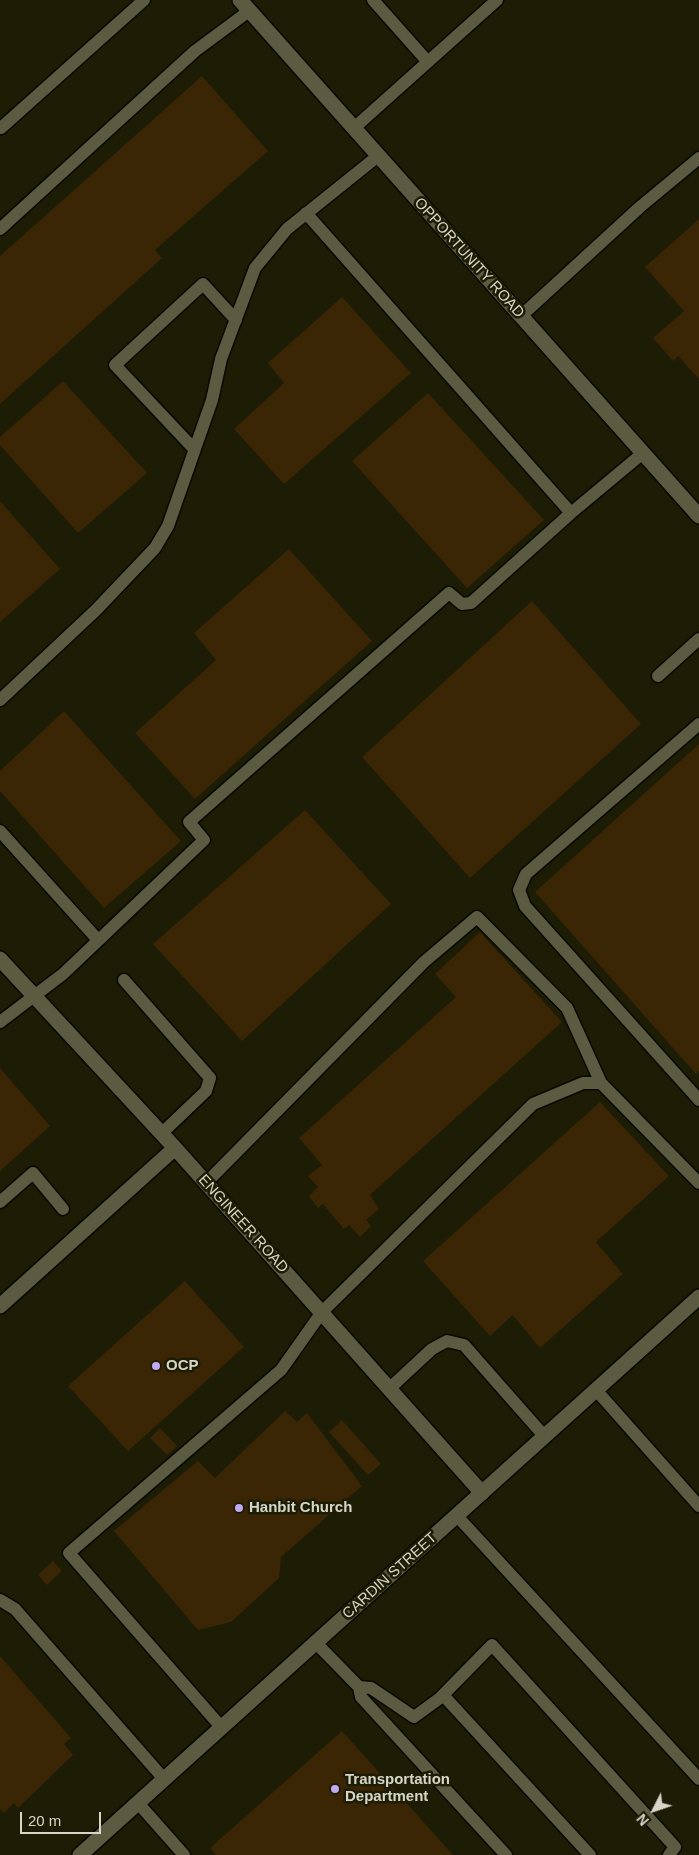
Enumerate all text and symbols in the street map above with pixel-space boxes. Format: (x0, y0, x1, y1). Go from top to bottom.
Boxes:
street label: OPPORTUNITY ROAD (410, 194, 528, 322)
street label: ENGINEER ROAD (194, 1171, 292, 1277)
place label: OCP (166, 1357, 199, 1375)
marker: OCP (150, 1360, 162, 1372)
place label: Hanbit Church (249, 1499, 352, 1517)
marker: Hanbit Church (233, 1502, 245, 1514)
street label: CARDIN STREET (339, 1529, 441, 1623)
place label: Transportation Department (345, 1771, 450, 1806)
marker: Transportation Department (329, 1783, 341, 1795)
north arrow (629, 1785, 679, 1835)
scale bar (22, 1802, 104, 1834)
text: N (633, 1811, 652, 1829)
text: 20 m (28, 1812, 61, 1829)

